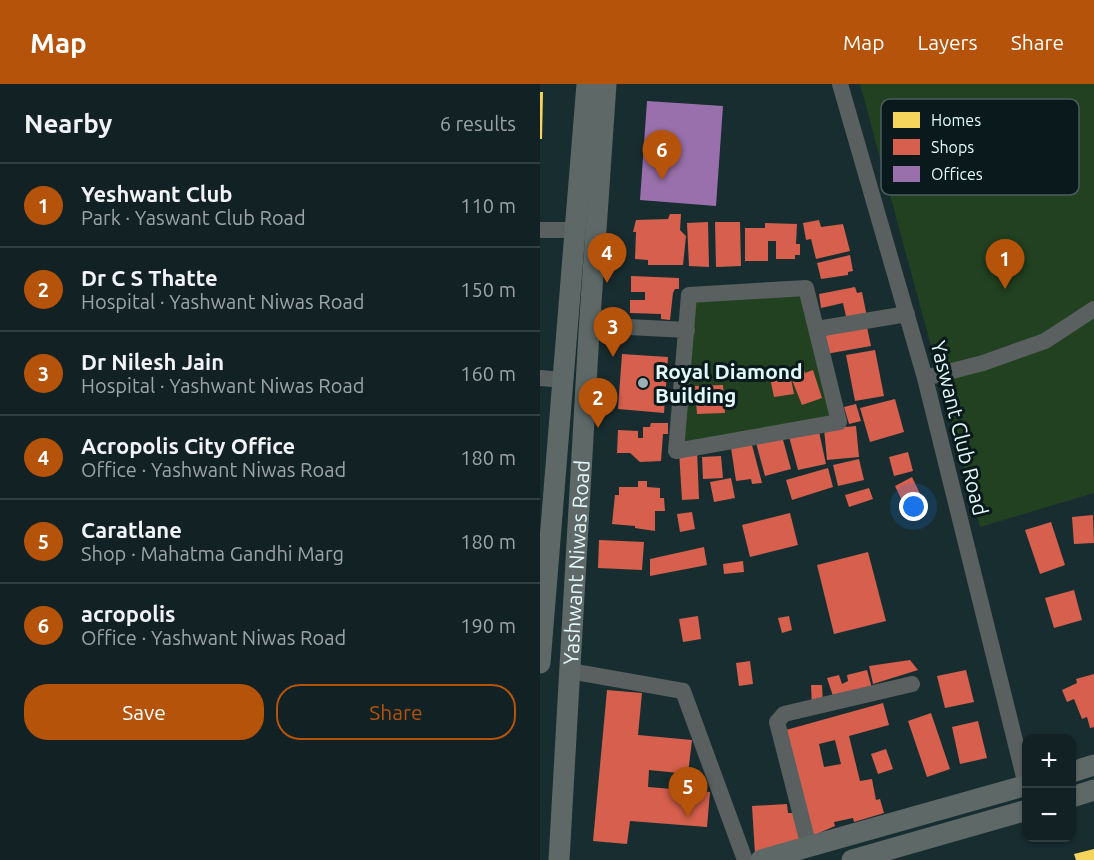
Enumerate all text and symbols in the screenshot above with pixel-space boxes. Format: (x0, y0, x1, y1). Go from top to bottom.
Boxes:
text: Map (30, 27, 87, 58)
text: Map (843, 30, 884, 54)
text: Layers (917, 30, 978, 54)
text: Share (1011, 30, 1064, 54)
legend (881, 99, 1079, 195)
text: Nearby (24, 109, 112, 138)
text: Homes (931, 111, 981, 129)
text: 6 results (440, 112, 516, 135)
pin: 6 (642, 130, 682, 180)
text: Shops (931, 138, 974, 156)
text: Offices (931, 165, 983, 183)
text: Yeshwant Club (81, 181, 232, 206)
text: 1 (38, 194, 49, 217)
text: 110 m (460, 194, 516, 217)
text: Park · Yaswant Club Road (81, 206, 306, 229)
pin: 4 (588, 234, 626, 283)
pin: 1 (986, 240, 1024, 289)
text: Dr C S Thatte (81, 265, 218, 290)
text: 2 (38, 278, 49, 301)
text: 150 m (460, 278, 516, 301)
text: Hospital · Yashwant Niwas Road (81, 290, 364, 313)
pin: 3 (594, 308, 632, 357)
street label: Yaswant Club Road (927, 338, 993, 518)
text: Dr Nilesh Jain (81, 349, 224, 374)
place label: Royal Diamond Building (655, 359, 803, 407)
text: 3 (38, 362, 49, 385)
text: 160 m (460, 362, 516, 385)
text: Hospital · Yashwant Niwas Road (81, 374, 364, 397)
marker: Royal Diamond Building (636, 376, 650, 390)
pin: 2 (578, 378, 618, 428)
text: Acropolis City Office (81, 433, 295, 458)
text: 4 (38, 446, 49, 469)
text: 180 m (460, 446, 516, 469)
text: Office · Yashwant Niwas Road (81, 458, 346, 481)
street label: Yashwant Niwas Road (558, 459, 594, 666)
your location (899, 492, 928, 521)
text: Caratlane (81, 517, 182, 542)
text: 5 (38, 530, 49, 553)
text: 180 m (460, 530, 516, 553)
text: Shop · Mahatma Gandhi Marg (81, 542, 344, 565)
text: acropolis (81, 601, 175, 626)
text: 6 (38, 614, 49, 637)
text: 190 m (460, 614, 516, 637)
text: Office · Yashwant Niwas Road (81, 626, 346, 649)
button: Save (24, 684, 264, 740)
button: Share (276, 684, 516, 740)
map controls (1022, 734, 1076, 842)
button: + (1022, 734, 1076, 788)
pin: 5 (668, 768, 708, 817)
button: − (1022, 788, 1076, 842)

